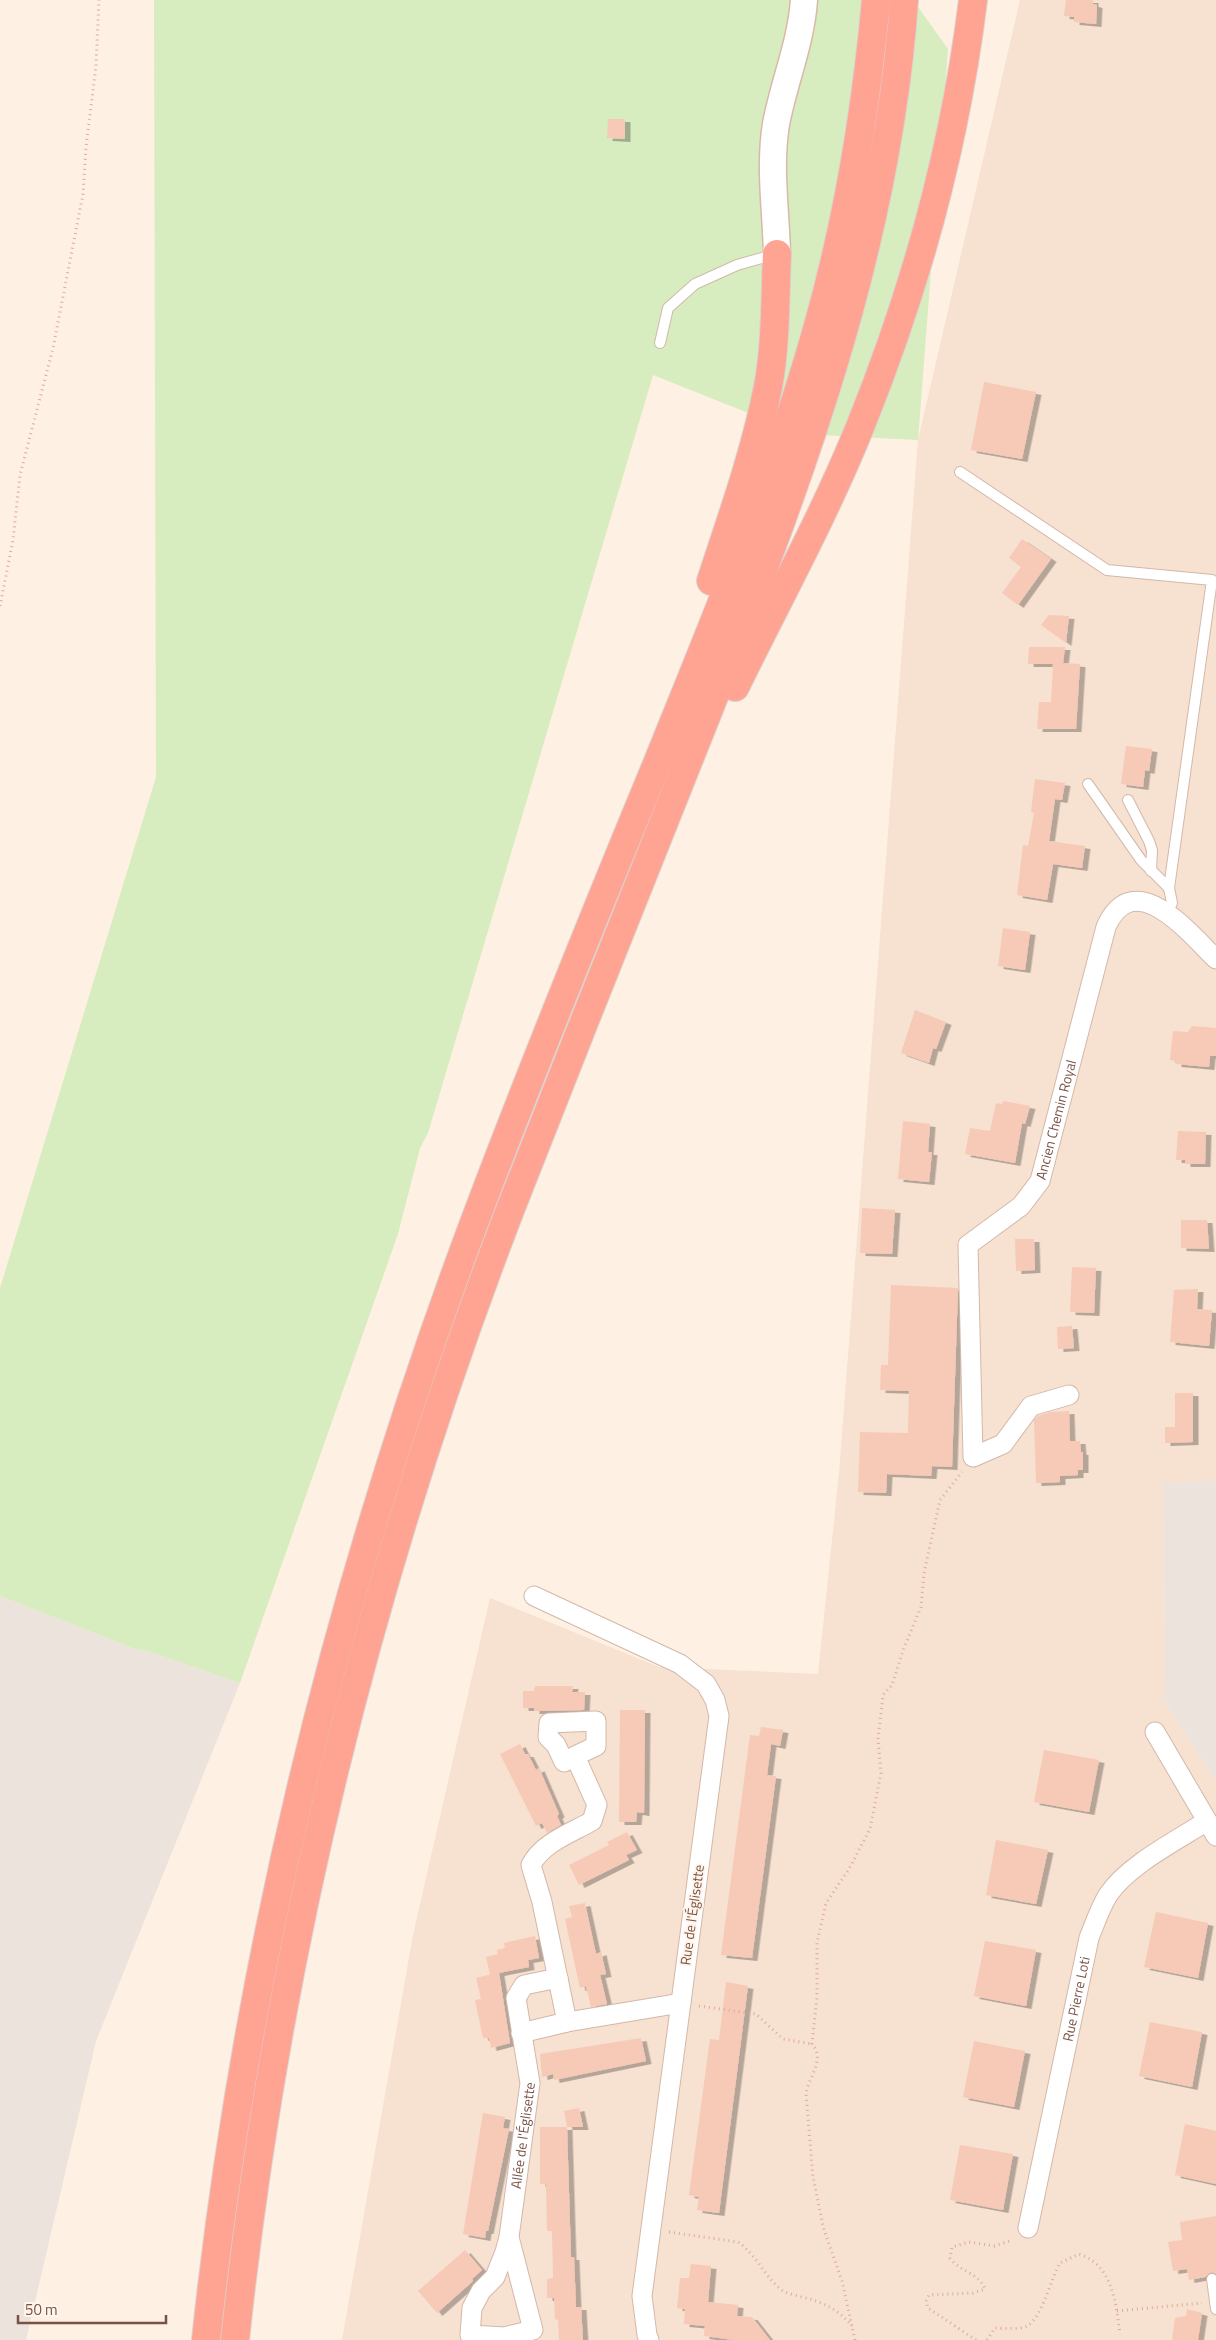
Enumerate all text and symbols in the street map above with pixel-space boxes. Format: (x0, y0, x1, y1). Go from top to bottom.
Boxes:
street label: Ancien Chemin Royal (1030, 1057, 1081, 1182)
street label: Rue de l'Églisette (674, 1863, 709, 1967)
street label: Rue Pierre Loti (1057, 1954, 1095, 2043)
street label: Allée de l'Églisette (505, 2081, 540, 2190)
scale bar (18, 2292, 165, 2324)
text: 50 m (25, 2298, 58, 2321)

